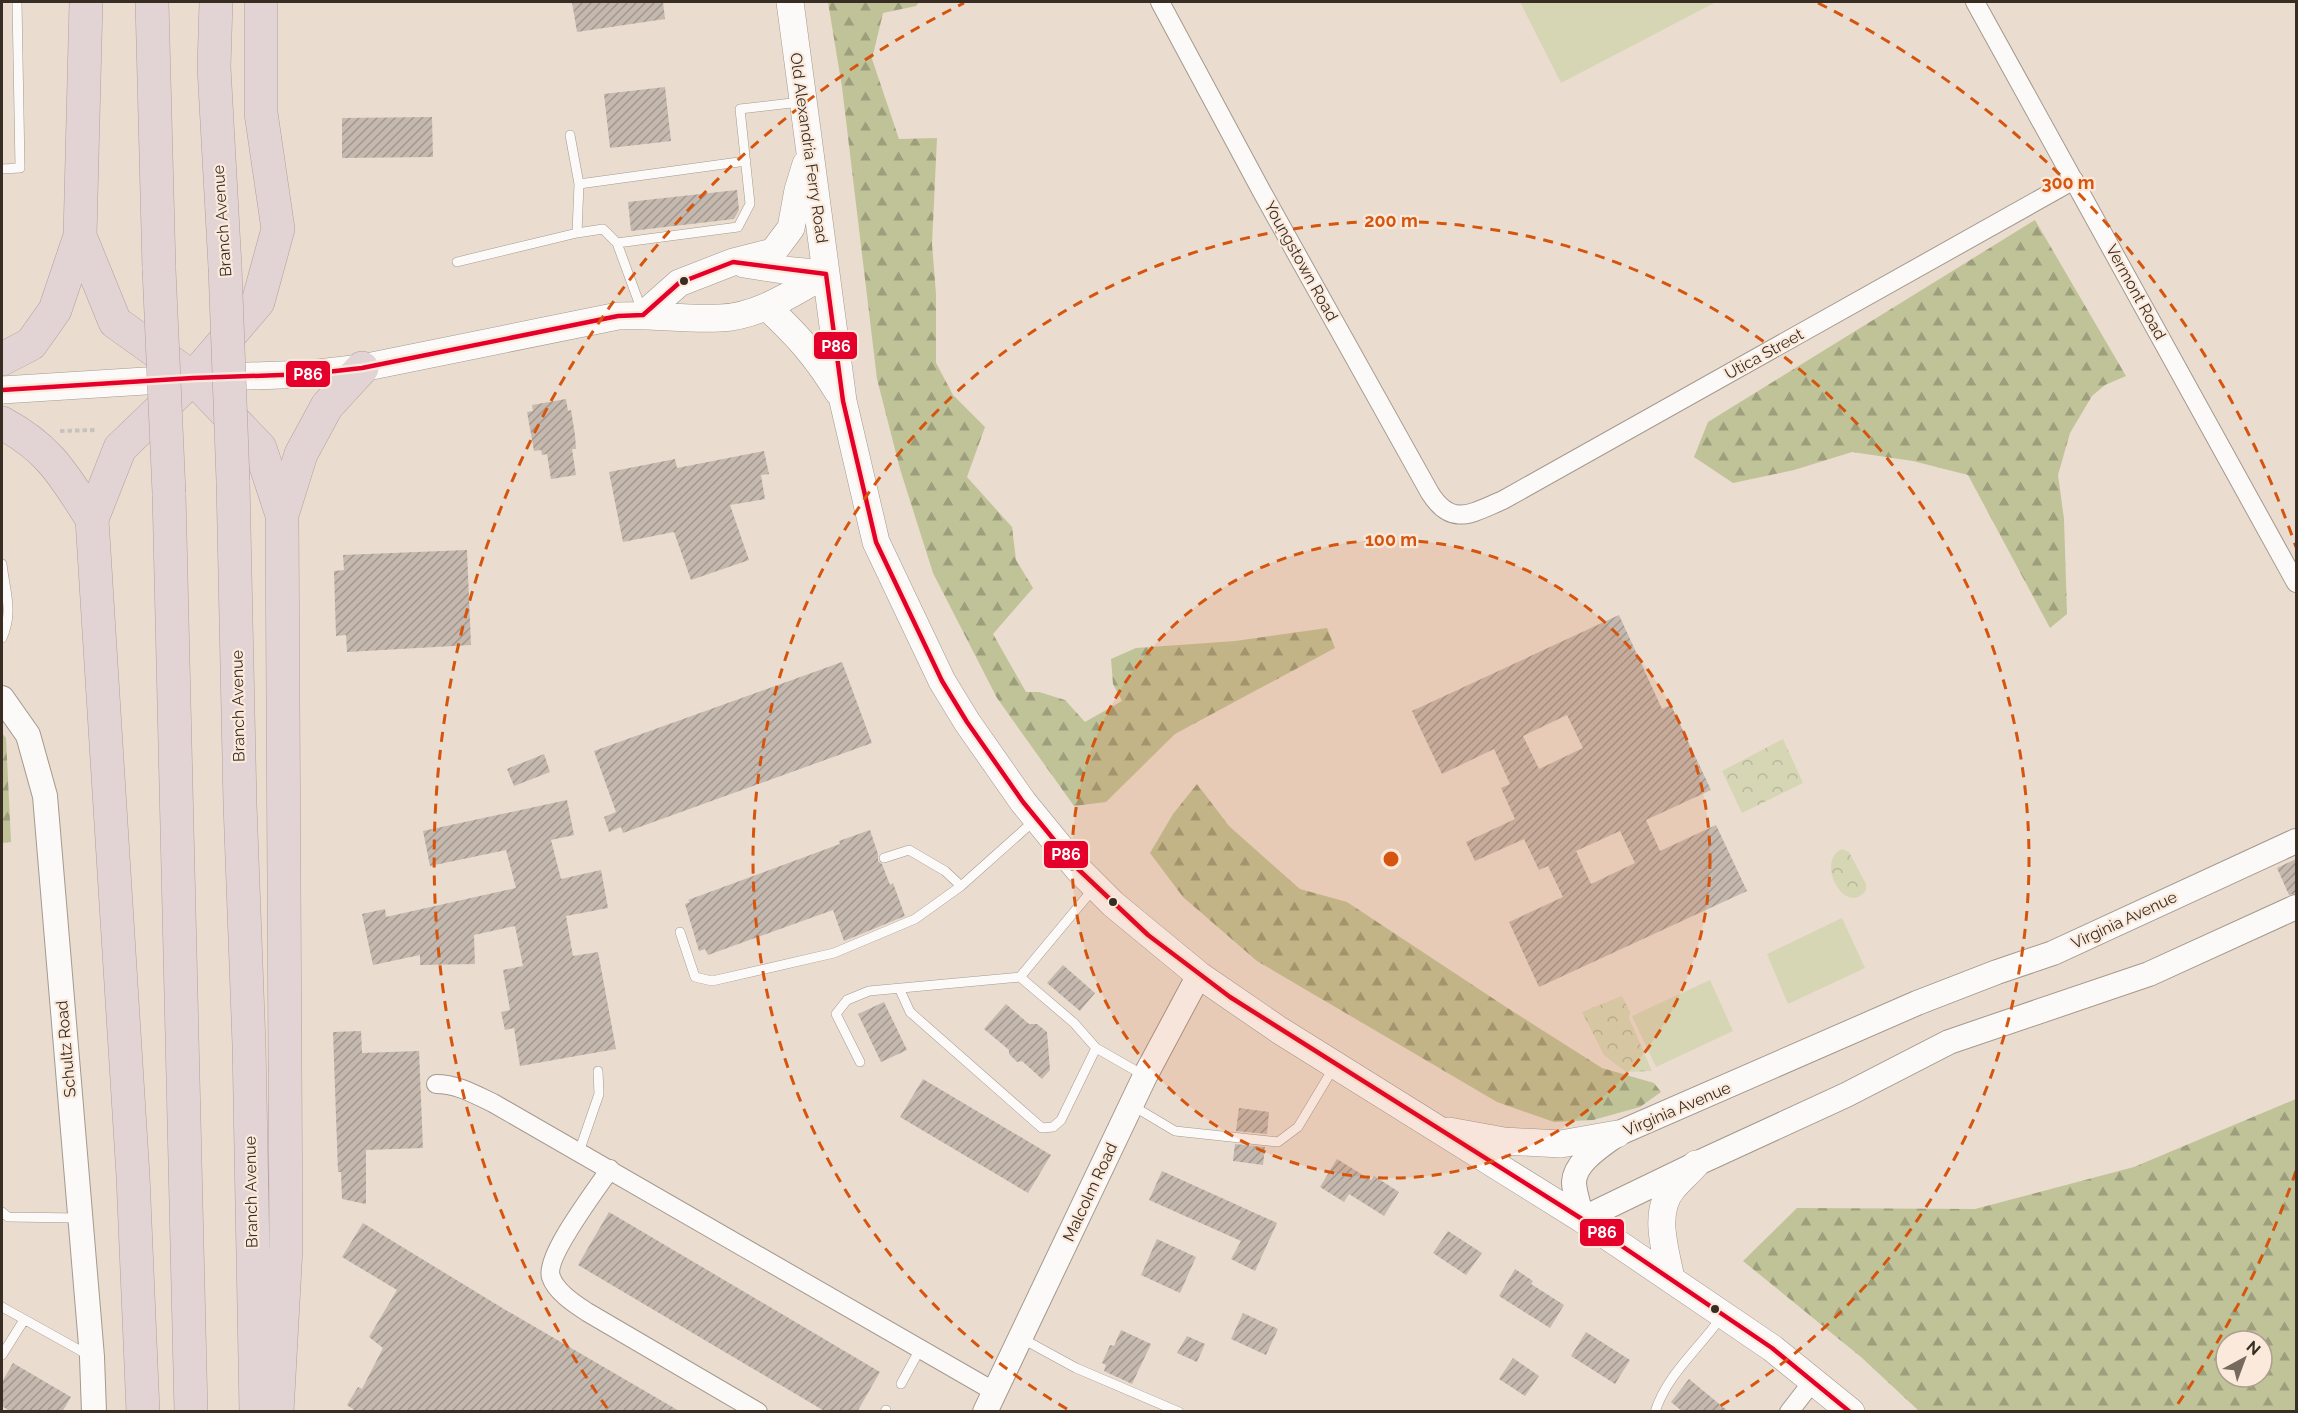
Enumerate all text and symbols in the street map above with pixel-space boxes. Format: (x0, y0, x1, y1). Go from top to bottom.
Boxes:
street label: Old Alexandria Ferry Road (786, 51, 832, 245)
street label: Branch Avenue (209, 164, 235, 278)
text: 300 m (2041, 172, 2095, 193)
street label: Youngstown Road (1260, 198, 1342, 324)
text: 200 m (1364, 210, 1418, 231)
street label: Vermont Road (2102, 241, 2170, 343)
unlabelled marker (678, 275, 690, 287)
street label: Utica Street (1721, 324, 1807, 383)
line badge: P86 (813, 331, 858, 360)
text: P86 (821, 337, 851, 356)
line badge: P86 (285, 360, 331, 388)
text: P86 (293, 365, 323, 384)
text: 100 m (1365, 529, 1417, 550)
street label: Branch Avenue (228, 650, 248, 762)
line badge: P86 (1043, 840, 1089, 869)
text: P86 (1051, 845, 1081, 864)
centre of rings (1381, 849, 1401, 869)
street label: Virginia Avenue (2068, 887, 2180, 953)
unlabelled marker (1107, 896, 1119, 908)
street label: Schultz Road (52, 1000, 80, 1098)
street label: Virginia Avenue (1621, 1078, 1733, 1140)
street label: Branch Avenue (241, 1136, 261, 1248)
street label: Malcolm Road (1059, 1140, 1121, 1244)
line badge: P86 (1579, 1218, 1625, 1247)
text: P86 (1587, 1223, 1617, 1242)
unlabelled marker (1709, 1303, 1721, 1315)
north arrow (2214, 1329, 2274, 1389)
text: N (2243, 1337, 2264, 1359)

